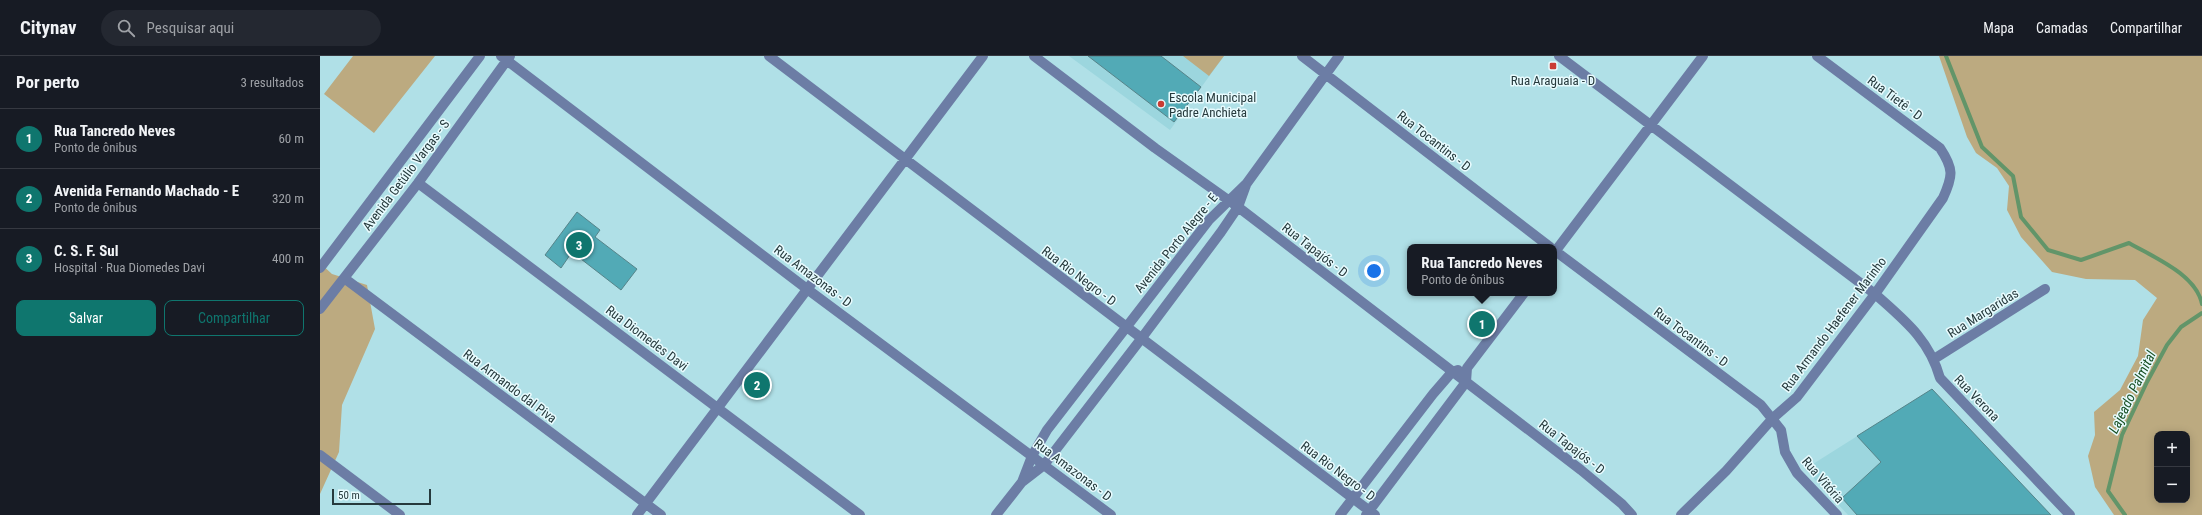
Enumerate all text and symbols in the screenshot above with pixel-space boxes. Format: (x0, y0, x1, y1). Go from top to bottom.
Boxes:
search box (101, 10, 381, 46)
text: Citynav (20, 16, 77, 39)
icon: search (115, 17, 137, 39)
text: Pesquisar aqui (147, 19, 234, 37)
text: Mapa (1983, 20, 2014, 36)
text: Camadas (2036, 20, 2088, 36)
text: Compartilhar (2110, 20, 2182, 36)
marker: Rua Araguaia - D (1548, 61, 1558, 71)
text: Por perto (16, 72, 80, 92)
place label: Rua Araguaia - D (1511, 73, 1595, 88)
street label: Rua Tietê - D (1865, 73, 1925, 123)
text: 3 resultados (240, 75, 304, 90)
place label: Escola Municipal Padre Anchieta (1169, 90, 1256, 120)
marker: Escola Municipal Padre Anchieta (1156, 99, 1166, 109)
street label: Rua Tocantins - D (1394, 108, 1474, 174)
street label: Avenida Getúlio Vargas - S (359, 117, 453, 233)
text: Rua Tancredo Neves (54, 122, 175, 140)
text: 1 (26, 131, 32, 146)
text: 60 m (278, 131, 304, 146)
text: Ponto de ônibus (54, 140, 137, 155)
text: Avenida Fernando Machado - E (54, 182, 239, 200)
street label: Avenida Porto Alegre - E (1131, 190, 1221, 296)
text: 2 (26, 191, 32, 206)
text: 320 m (272, 191, 304, 206)
text: Ponto de ônibus (54, 200, 137, 215)
street label: Rua Tapajós - D (1279, 220, 1351, 280)
pin: 3 (566, 230, 592, 260)
text: C. S. F. Sul (54, 242, 118, 260)
street label: Rua Amazonas - D (771, 242, 855, 310)
street label: Rua Rio Negro - D (1039, 243, 1119, 309)
popup (1407, 244, 1557, 296)
text: 3 (26, 251, 32, 266)
text: 400 m (272, 251, 304, 266)
text: Rua Tancredo Neves (1421, 254, 1543, 272)
street label: Rua Armando Haefener Marinho (1779, 254, 1889, 394)
text: Hospital · Rua Diomedes Davi (54, 260, 205, 275)
your location (1364, 261, 1384, 281)
text: Ponto de ônibus (1421, 272, 1505, 287)
street label: Rua Margaridas (1945, 285, 2021, 341)
button: Salvar (16, 300, 156, 336)
button: Compartilhar (164, 300, 304, 336)
street label: Rua Diomedes Davi (603, 302, 691, 374)
street label: Rua Tocantins - D (1651, 304, 1731, 370)
pin: 1 (1469, 309, 1495, 339)
street label: Rua Armando dal Piva (461, 346, 559, 426)
water label: Lajeado Palmital (2105, 347, 2159, 436)
pin: 2 (744, 370, 770, 400)
street label: Rua Verona (1951, 372, 2003, 424)
street label: Rua Tapajós - D (1536, 417, 1608, 477)
map controls (2154, 431, 2190, 503)
button: + (2154, 431, 2190, 467)
street label: Rua Amazonas - D (1031, 436, 1115, 504)
street label: Rua Rio Negro - D (1298, 438, 1378, 504)
street label: Rua Vitória (1799, 454, 1847, 506)
button: − (2154, 467, 2190, 503)
scale bar (332, 487, 431, 506)
text: 50 m (338, 489, 360, 502)

